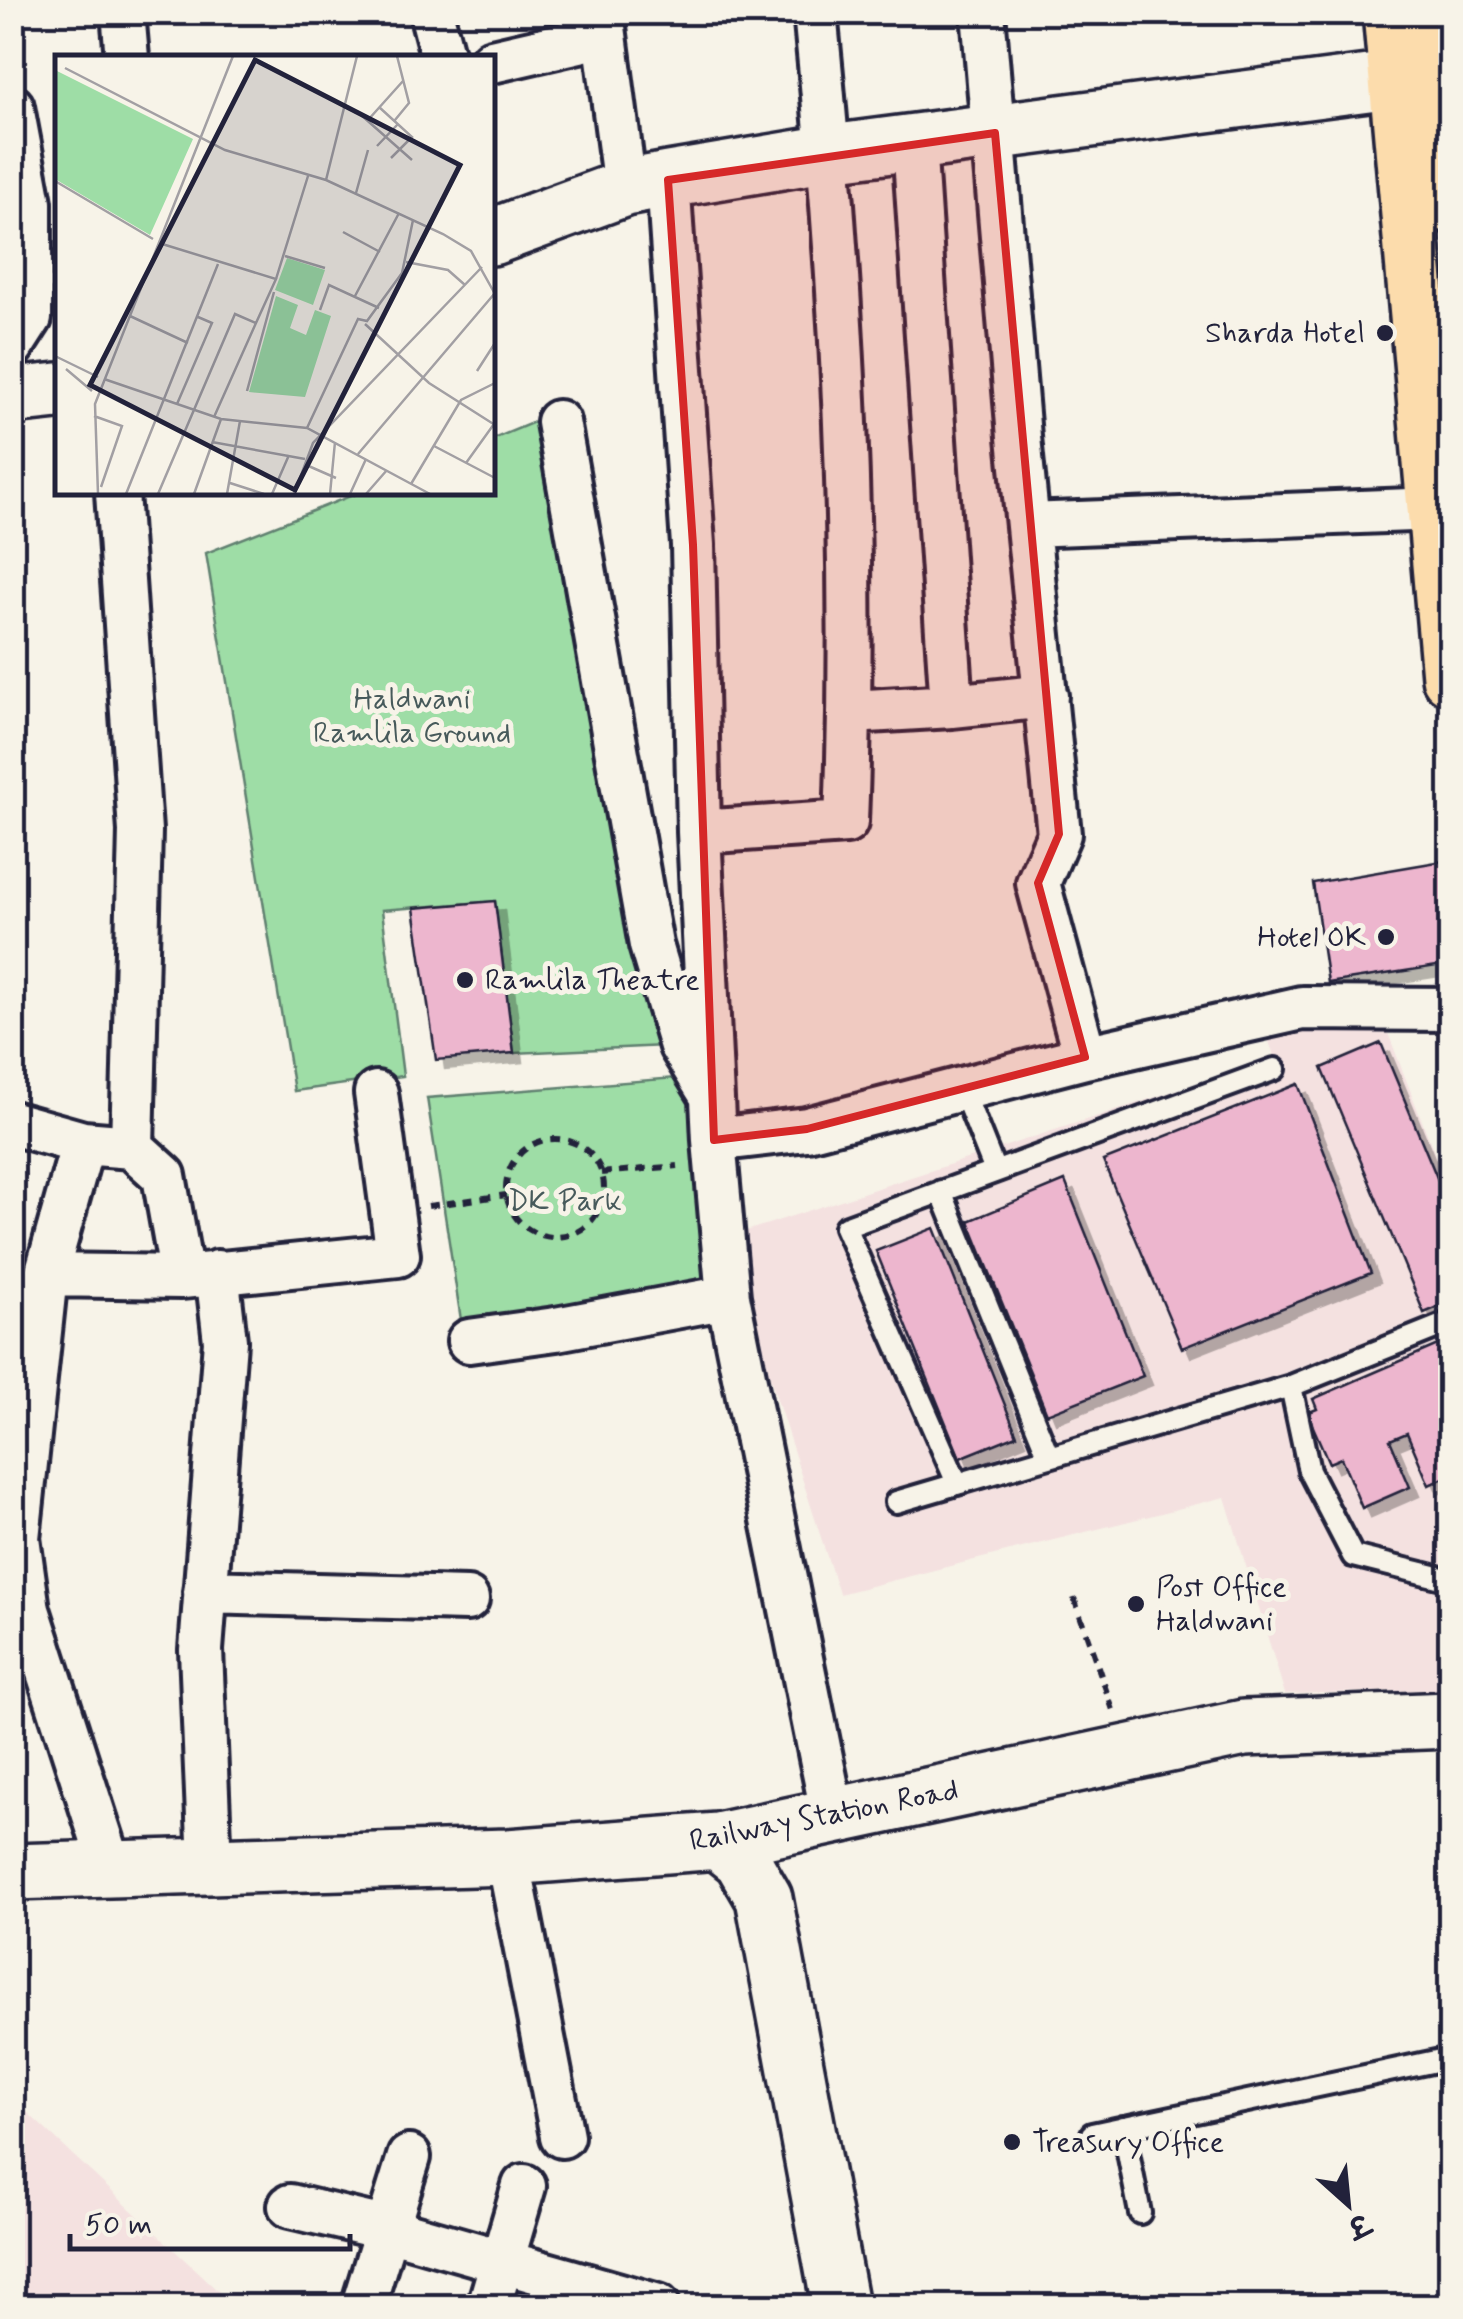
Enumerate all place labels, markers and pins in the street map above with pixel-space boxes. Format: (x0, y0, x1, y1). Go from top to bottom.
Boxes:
place label: Sharda Hotel (1205, 314, 1365, 353)
marker: Sharda Hotel (1374, 322, 1396, 344)
place label: Hotel OK (1257, 918, 1366, 957)
marker: Hotel OK (1375, 926, 1397, 948)
place label: Ramlila Theatre (485, 961, 700, 1000)
marker: Ramlila Theatre (454, 969, 476, 991)
place label: Post Office Haldwani (1156, 1568, 1287, 1641)
marker: Post Office Haldwani (1125, 1593, 1147, 1615)
place label: Treasury Office (1032, 2123, 1224, 2162)
marker: Treasury Office (1001, 2131, 1023, 2153)

